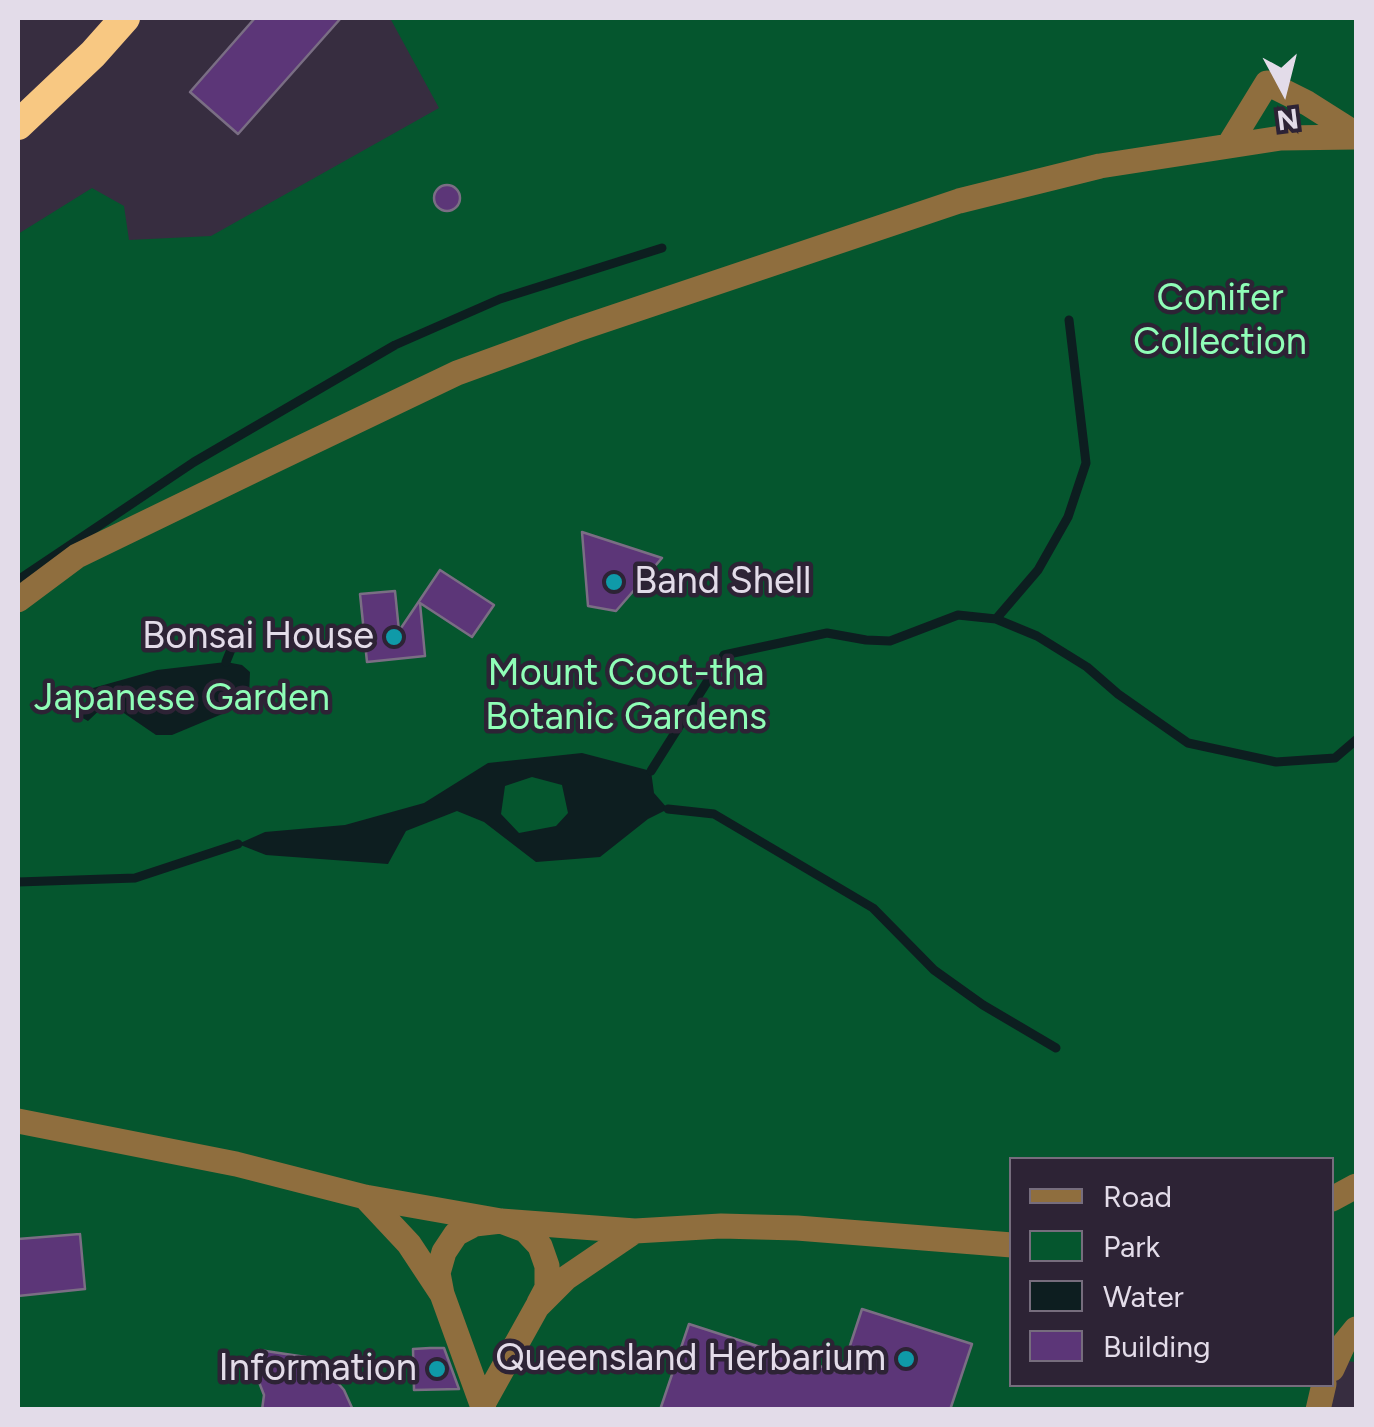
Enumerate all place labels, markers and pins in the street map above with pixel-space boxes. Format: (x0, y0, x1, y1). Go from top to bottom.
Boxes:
place label: Band Shell (634, 559, 811, 605)
marker: Band Shell (603, 571, 625, 593)
place label: Bonsai House (142, 614, 374, 660)
marker: Bonsai House (383, 626, 405, 648)
place label: Queensland Herbarium (495, 1336, 886, 1382)
place label: Information (219, 1346, 417, 1392)
marker: Queensland Herbarium (895, 1348, 917, 1370)
marker: Information (426, 1358, 448, 1380)

